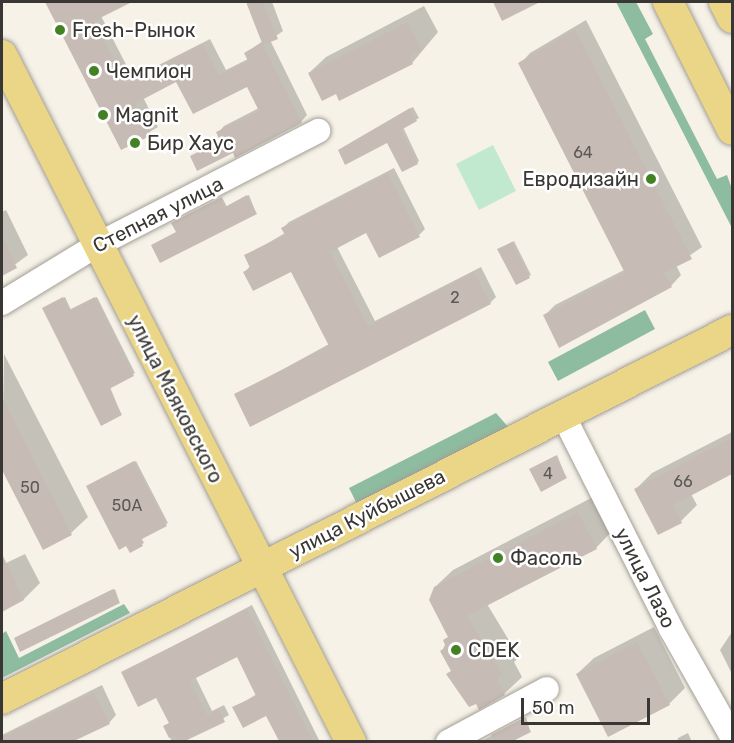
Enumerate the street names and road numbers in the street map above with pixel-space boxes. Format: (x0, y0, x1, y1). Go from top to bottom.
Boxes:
street label: Степная улица (89, 172, 227, 258)
street label: улица Маяковского (122, 311, 228, 487)
street label: улица Куйбышева (285, 464, 449, 564)
street label: улица Лазо (610, 524, 680, 632)

